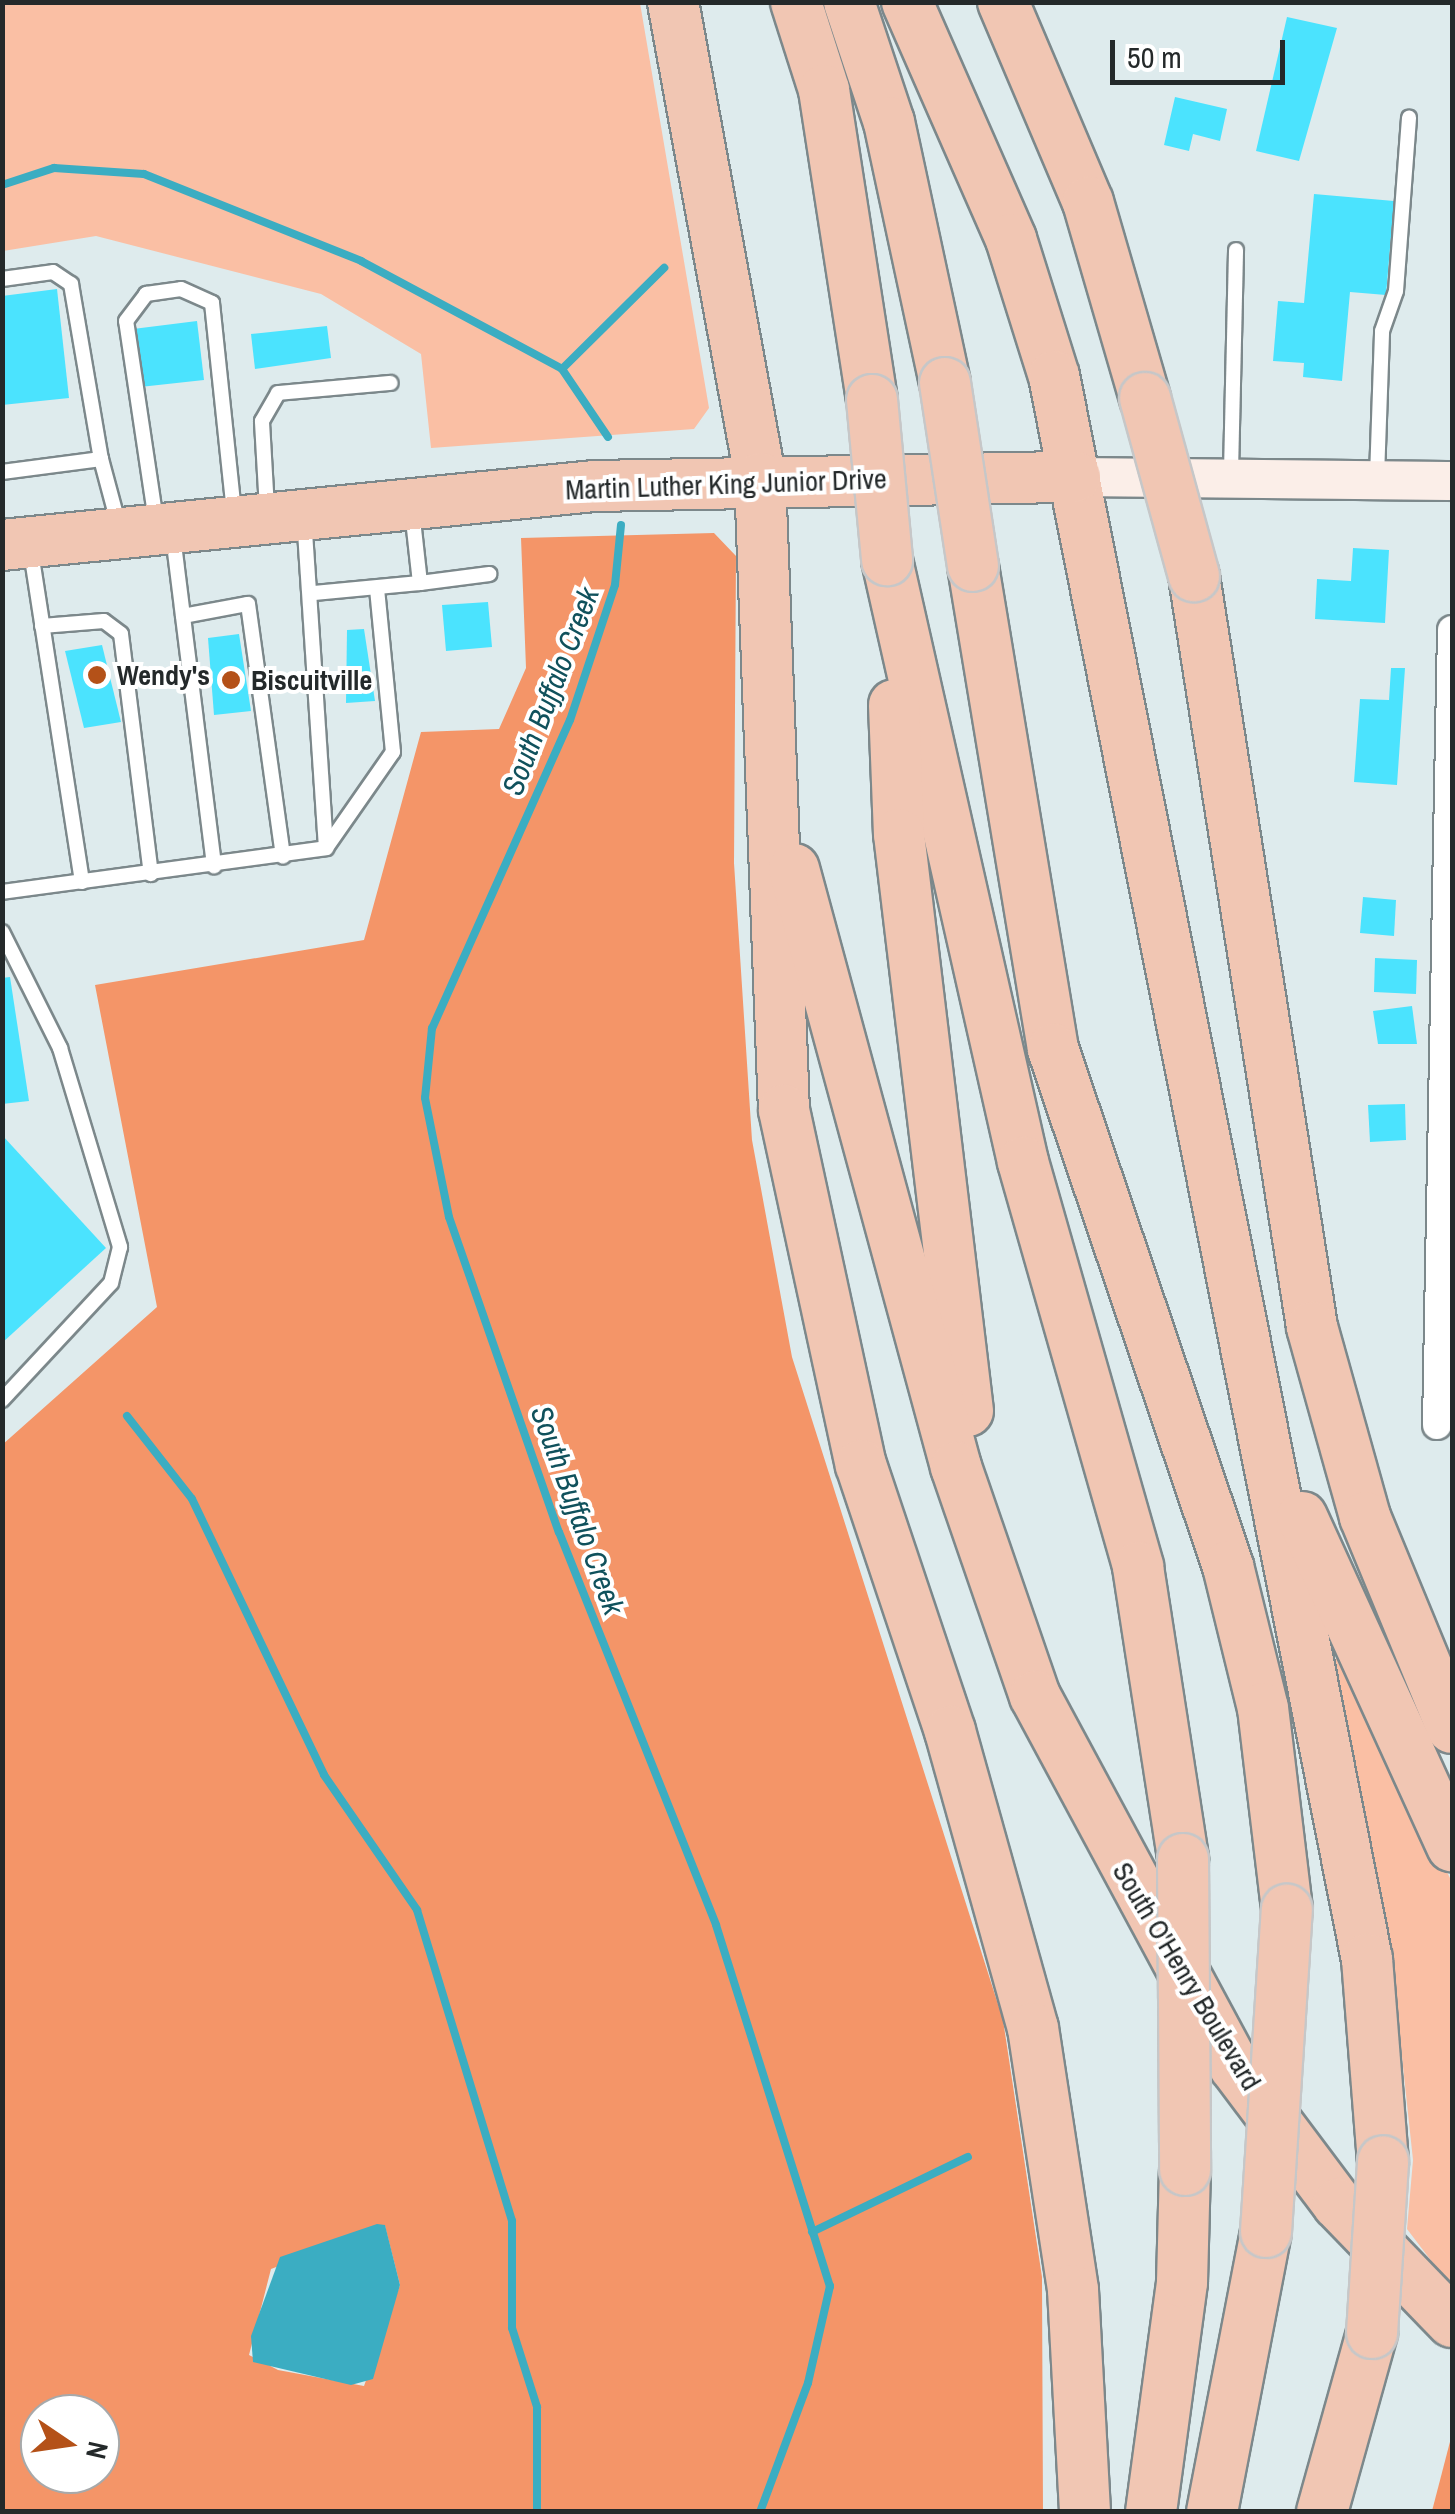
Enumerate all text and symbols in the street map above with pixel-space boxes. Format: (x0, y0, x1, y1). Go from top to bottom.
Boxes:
scale bar (1115, 20, 1290, 82)
text: 50 m (1127, 37, 1182, 77)
street label: Martin Luther King Junior Drive (565, 462, 887, 506)
water label: South Buffalo Creek (494, 582, 606, 800)
place label: Wendy's (117, 658, 210, 692)
place label: Biscuitville (251, 663, 372, 697)
marker: Wendy's (86, 664, 108, 686)
marker: Biscuitville (220, 669, 242, 691)
water label: South Buffalo Creek (524, 1401, 632, 1619)
street label: South O'Henry Boulevard (1106, 1856, 1268, 2096)
north arrow (20, 2394, 120, 2494)
text: N (77, 2438, 118, 2463)

